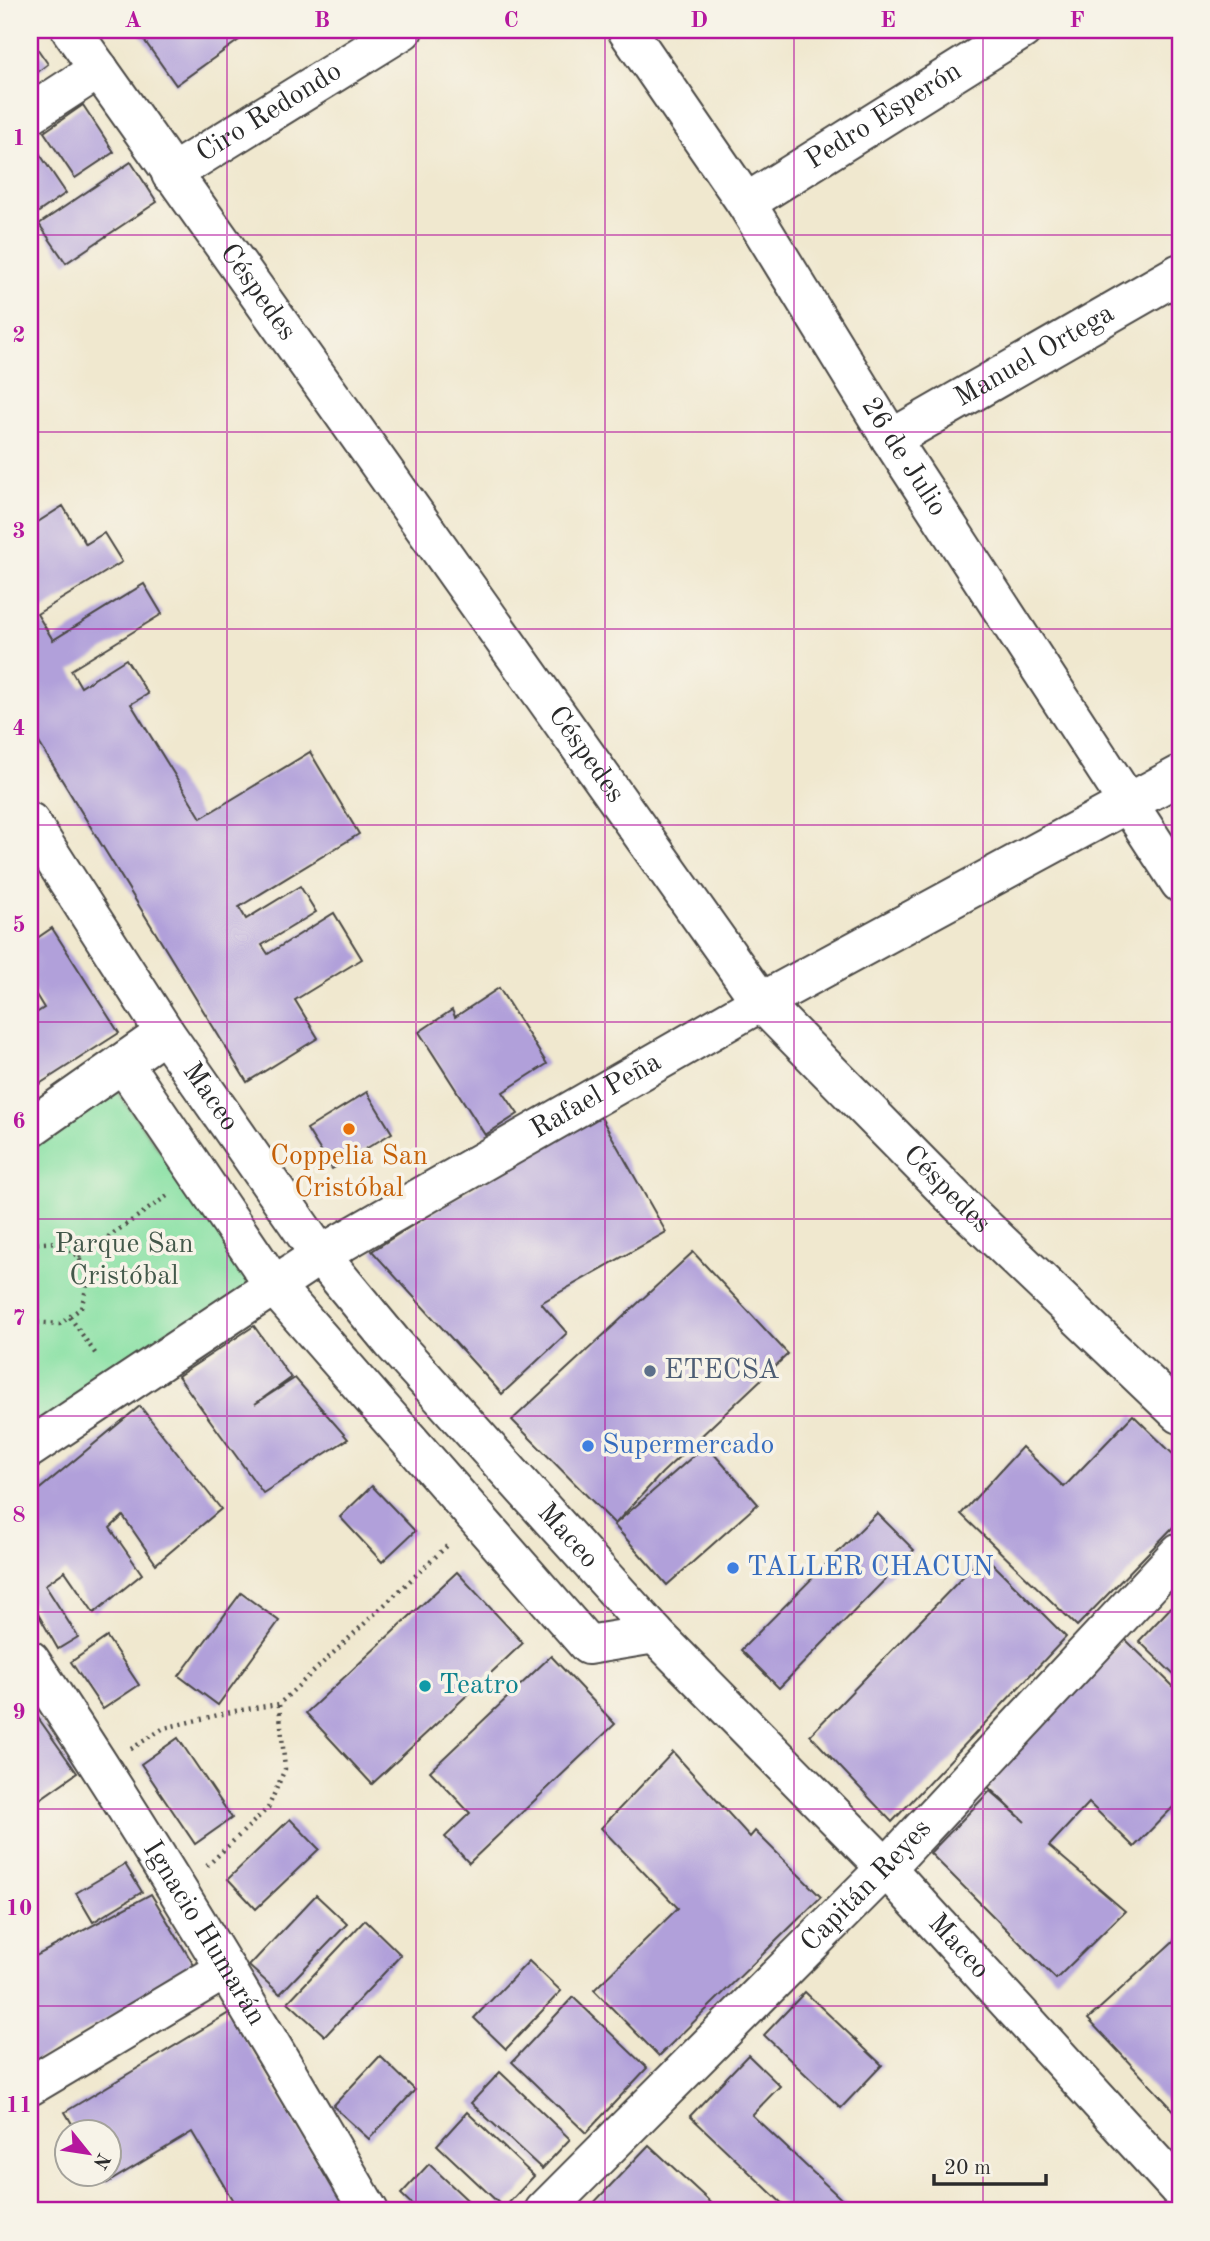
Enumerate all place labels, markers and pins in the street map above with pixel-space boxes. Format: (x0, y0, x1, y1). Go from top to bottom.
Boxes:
marker: Coppelia San Cristóbal (341, 1121, 357, 1137)
place label: Coppelia San Cristóbal (270, 1143, 428, 1203)
place label: ETECSA (664, 1357, 779, 1385)
marker: ETECSA (642, 1363, 658, 1379)
place label: Supermercado (602, 1432, 774, 1460)
marker: Supermercado (580, 1438, 596, 1454)
place label: TALLER CHACUN (747, 1554, 994, 1582)
marker: TALLER CHACUN (725, 1560, 741, 1576)
place label: Teatro (439, 1672, 519, 1700)
marker: Teatro (417, 1678, 433, 1694)

